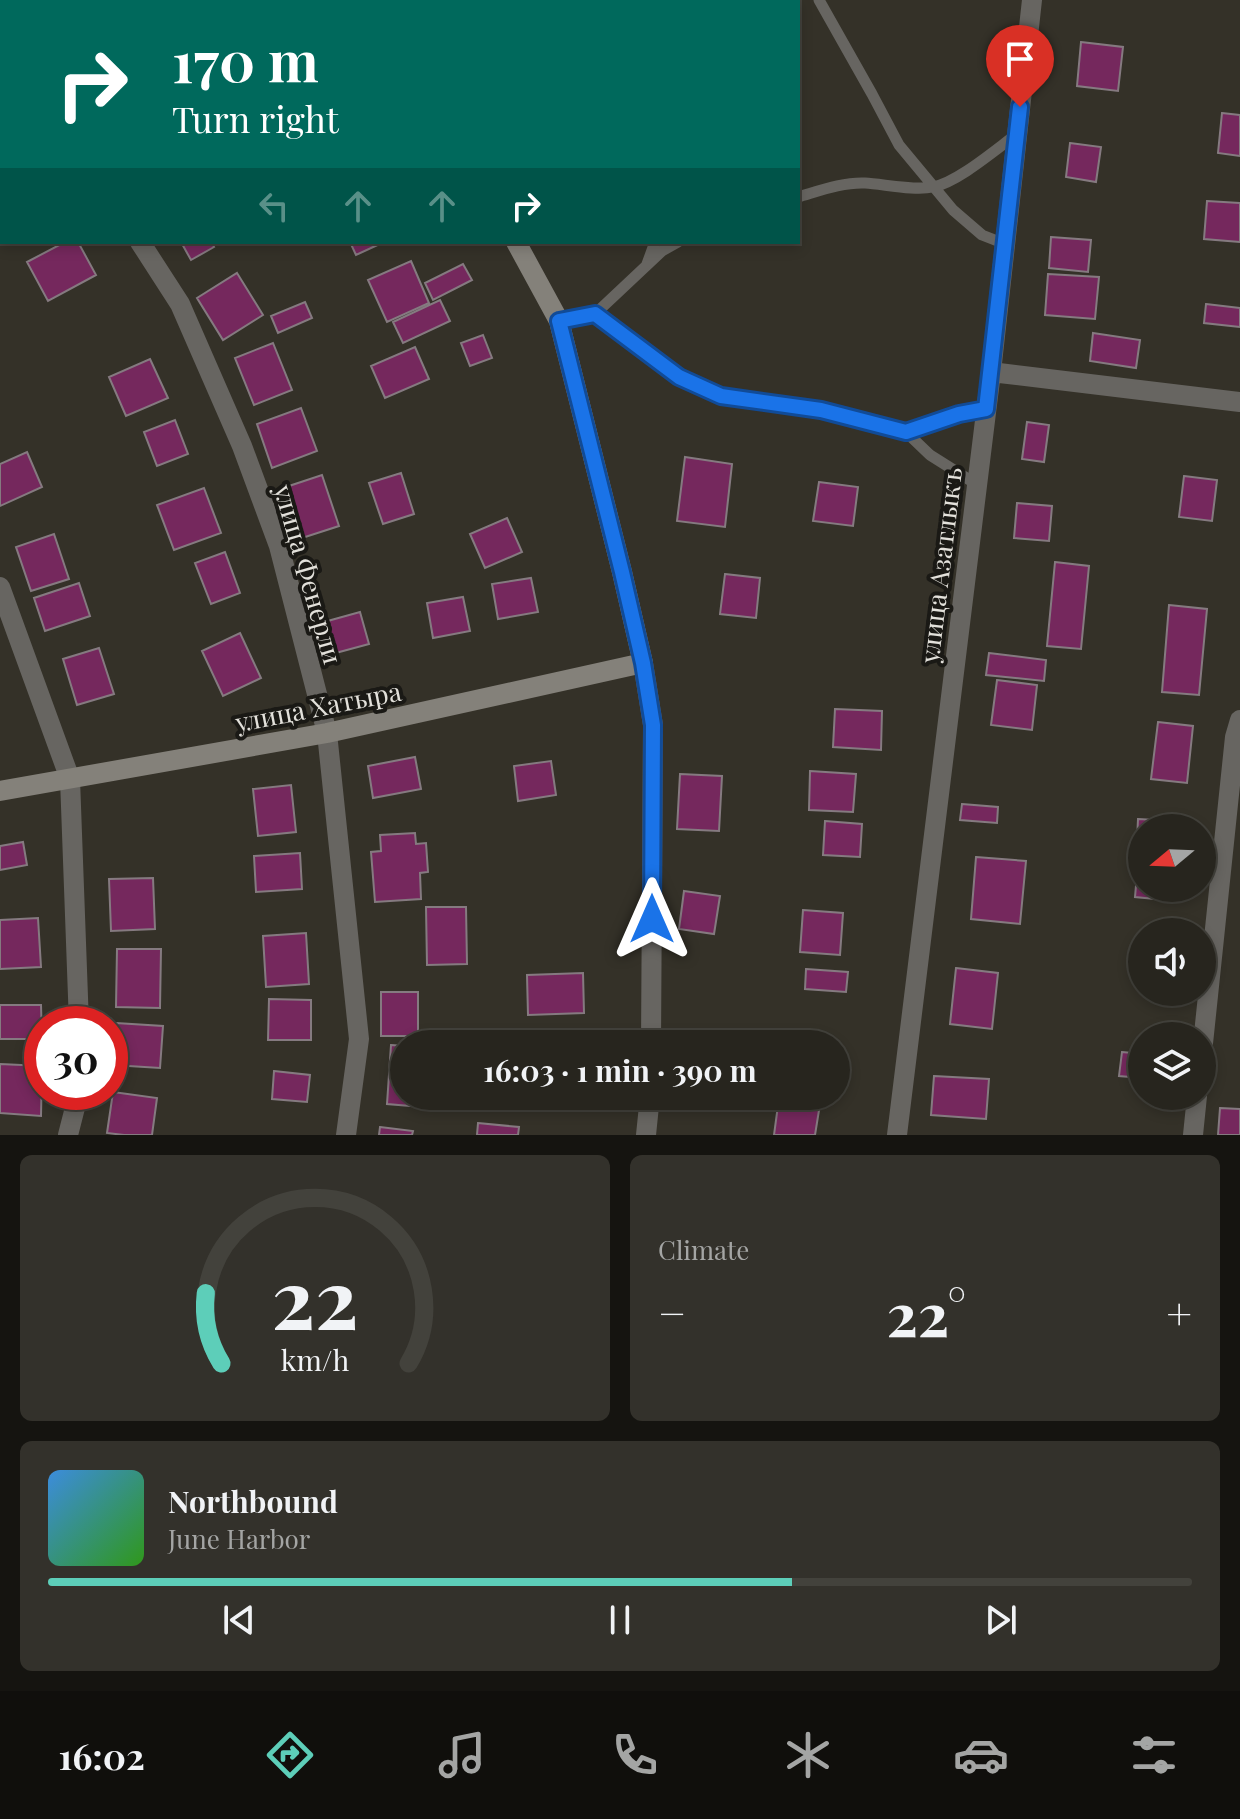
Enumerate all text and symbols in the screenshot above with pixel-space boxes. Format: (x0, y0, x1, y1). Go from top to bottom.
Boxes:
text: 170 m (172, 22, 319, 97)
pin (986, 25, 1054, 107)
icon: right (40, 32, 144, 136)
icon: arrive (998, 37, 1042, 81)
text: Turn right (172, 94, 339, 142)
icon: left (252, 184, 296, 228)
icon: ahead (336, 184, 380, 228)
icon: ahead (420, 184, 464, 228)
icon: right (504, 184, 548, 228)
street label: улица Азатлыкъ (911, 465, 969, 666)
street label: улица Фенерли (266, 479, 351, 668)
street label: улица Хатыра (231, 673, 404, 739)
north arrow (1128, 814, 1216, 902)
map controls (1128, 814, 1216, 1110)
position arrow (610, 877, 694, 961)
button: sound (1128, 918, 1216, 1006)
speed limit sign: 30 (24, 1006, 128, 1110)
button: layers (1128, 1022, 1216, 1110)
text: 16:03 · 1 min · 390 m (483, 1050, 757, 1090)
text: Climate (658, 1232, 749, 1267)
text: 22 (271, 1240, 359, 1351)
text: 22° (886, 1272, 966, 1352)
text: − (658, 1282, 686, 1341)
text: + (1166, 1282, 1192, 1341)
text: km/h (281, 1340, 349, 1378)
text: Northbound (168, 1481, 338, 1521)
text: June Harbor (168, 1521, 310, 1556)
icon: previous (217, 1598, 261, 1642)
icon: pause (598, 1598, 642, 1642)
icon: next (979, 1598, 1023, 1642)
icon: directions (262, 1727, 318, 1783)
icon: music (434, 1727, 490, 1783)
icon: phone (607, 1727, 663, 1783)
icon: climate (780, 1727, 836, 1783)
icon: car (953, 1727, 1009, 1783)
icon: filters (1126, 1727, 1182, 1783)
text: 16:02 (58, 1731, 145, 1779)

